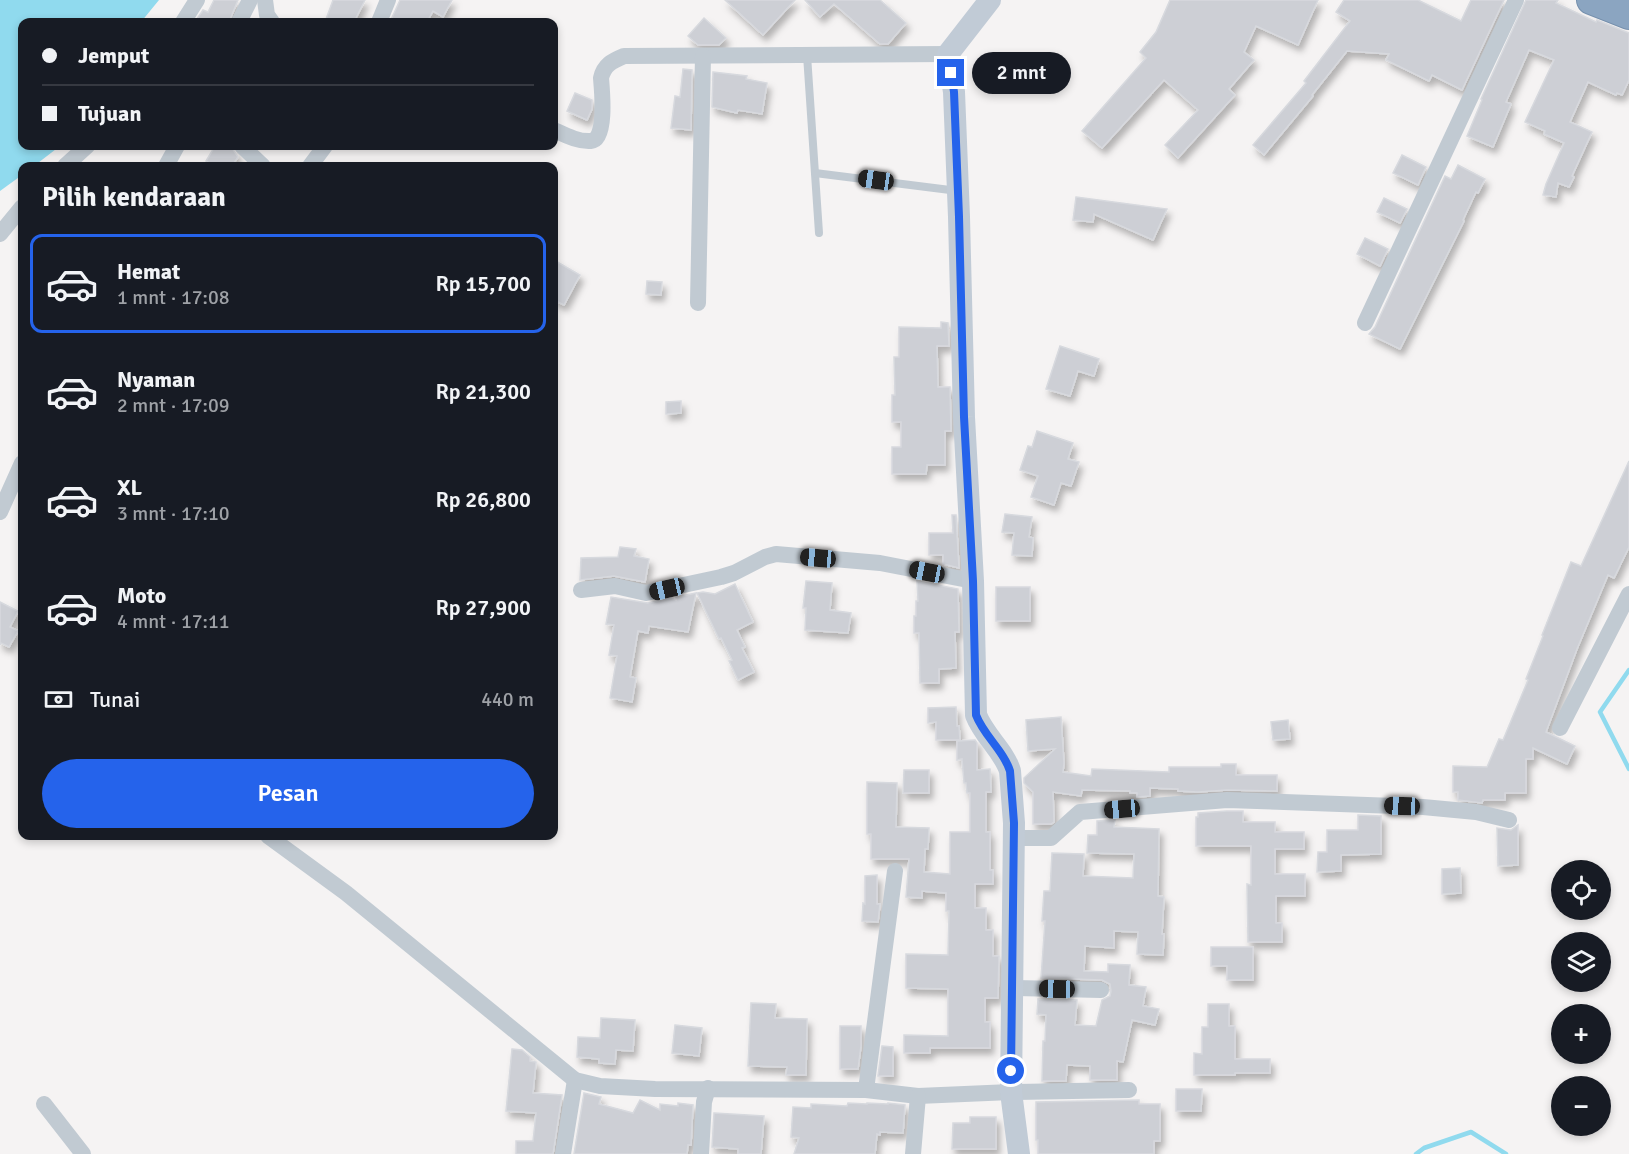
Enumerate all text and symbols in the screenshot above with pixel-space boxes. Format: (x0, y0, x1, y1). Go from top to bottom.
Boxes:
text: Jemput (78, 42, 149, 69)
callout: 2 mnt (972, 52, 1071, 94)
route end (937, 59, 964, 86)
text: 2 mnt (997, 60, 1046, 85)
text: Tujuan (78, 100, 141, 127)
car (857, 169, 895, 191)
text: Pilih kendaraan (42, 181, 226, 214)
icon: car (45, 257, 99, 311)
text: Hemat (117, 258, 180, 285)
text: Rp 15,700 (435, 270, 531, 297)
text: 1 mnt · 17:08 (117, 285, 230, 310)
icon: car (45, 365, 99, 419)
text: Nyaman (117, 366, 195, 393)
text: Rp 21,300 (435, 378, 531, 405)
text: 2 mnt · 17:09 (117, 393, 230, 418)
icon: car (45, 473, 99, 527)
text: XL (117, 474, 142, 501)
text: Rp 26,800 (435, 486, 531, 513)
text: 3 mnt · 17:10 (117, 501, 230, 526)
car (799, 547, 837, 569)
car (908, 560, 946, 584)
car (647, 576, 687, 602)
icon: car (45, 581, 99, 635)
text: Moto (117, 582, 166, 609)
text: Rp 27,900 (435, 594, 531, 621)
text: 4 mnt · 17:11 (117, 609, 230, 634)
icon: cash (42, 683, 75, 716)
text: Tunai (90, 686, 140, 713)
text: 440 m (481, 687, 534, 712)
button: Pesan (42, 759, 534, 828)
car (1384, 796, 1420, 816)
car (1103, 798, 1141, 820)
map controls (1551, 860, 1611, 1136)
button: locate (1551, 860, 1611, 920)
button: layers (1551, 932, 1611, 992)
car (1039, 980, 1075, 998)
button: + (1551, 1004, 1611, 1064)
route start (997, 1057, 1024, 1084)
button: − (1551, 1076, 1611, 1136)

